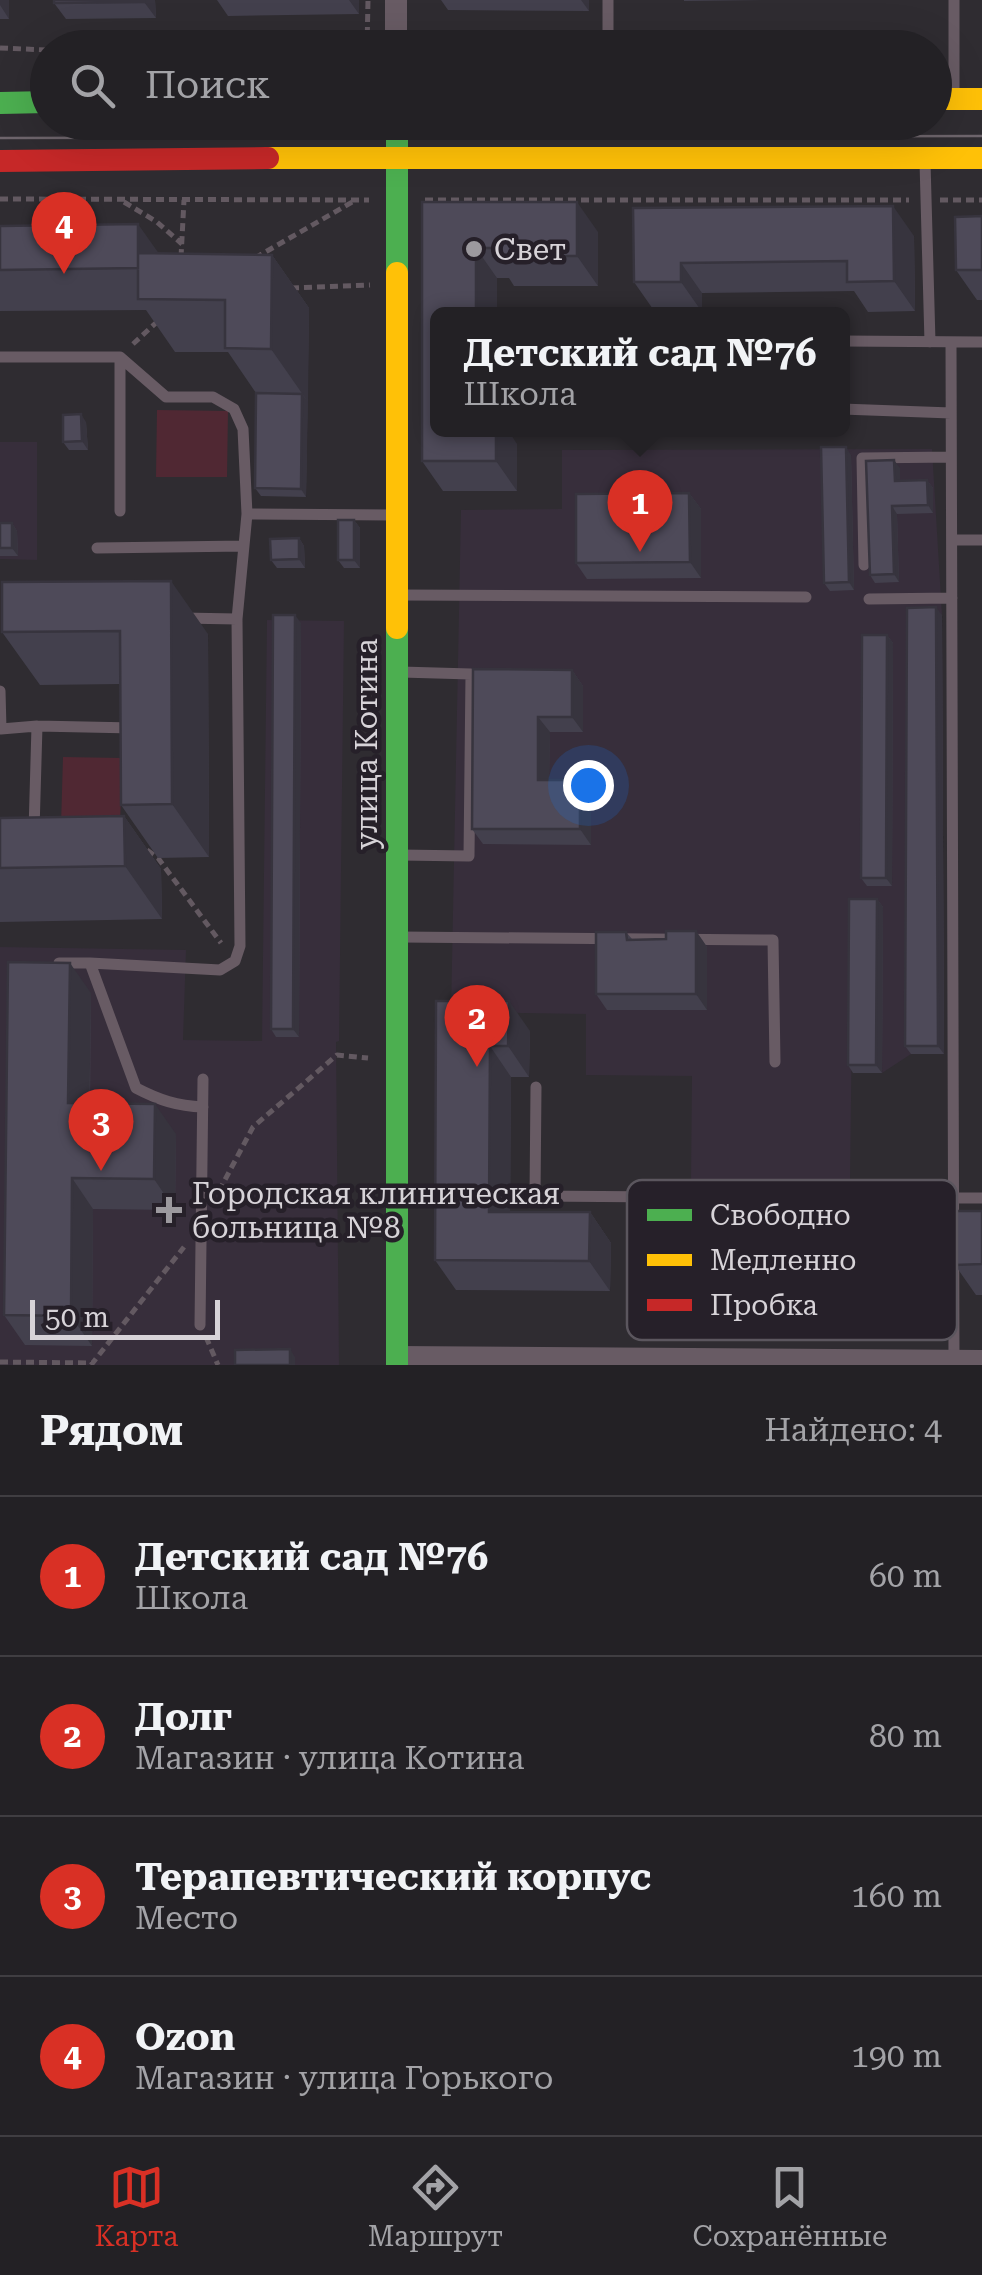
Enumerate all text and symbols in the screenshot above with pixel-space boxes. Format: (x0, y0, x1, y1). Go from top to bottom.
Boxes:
search box (30, 30, 952, 140)
icon: search (65, 58, 120, 113)
text: Поиск (145, 63, 270, 107)
pin: 4 (32, 192, 96, 274)
place label: Свет (494, 232, 566, 267)
marker: Свет (463, 238, 485, 260)
popup (430, 307, 850, 437)
text: Детский сад №76 (463, 331, 817, 375)
text: Школа (463, 375, 577, 413)
pin: 1 (608, 470, 672, 552)
street label: улица Котина (349, 638, 384, 850)
your location (563, 760, 614, 811)
pin: 2 (444, 984, 510, 1067)
pin: 3 (68, 1088, 134, 1171)
place label: Городская клиническая больница №8 (192, 1176, 560, 1245)
legend (627, 1180, 957, 1340)
marker: Городская клиническая больница №8 (156, 1197, 182, 1223)
text: Свободно (710, 1199, 851, 1232)
text: Медленно (710, 1244, 857, 1277)
text: Пробка (710, 1289, 818, 1322)
scale bar (30, 1295, 220, 1340)
text: 50 m (45, 1301, 109, 1334)
text: Рядом (40, 1406, 183, 1455)
text: Найдено: 4 (764, 1411, 942, 1449)
text: Детский сад №76 (135, 1535, 488, 1579)
text: 1 (64, 1557, 81, 1595)
text: 60 m (869, 1557, 942, 1595)
text: Школа (135, 1579, 248, 1617)
text: Долг (135, 1695, 232, 1739)
text: 2 (64, 1717, 81, 1755)
text: 80 m (869, 1717, 942, 1755)
text: Магазин · улица Котина (135, 1739, 524, 1777)
text: Терапевтический корпус (135, 1855, 651, 1899)
text: 3 (64, 1877, 81, 1915)
text: 160 m (851, 1877, 942, 1915)
text: Место (135, 1899, 238, 1937)
text: Ozon (135, 2015, 235, 2059)
text: 4 (64, 2037, 81, 2075)
text: 190 m (851, 2037, 942, 2075)
text: Магазин · улица Горького (135, 2059, 553, 2097)
tab: Карта (95, 2160, 178, 2253)
tab: Маршрут (368, 2160, 503, 2253)
tab: Сохранённые (692, 2160, 887, 2253)

